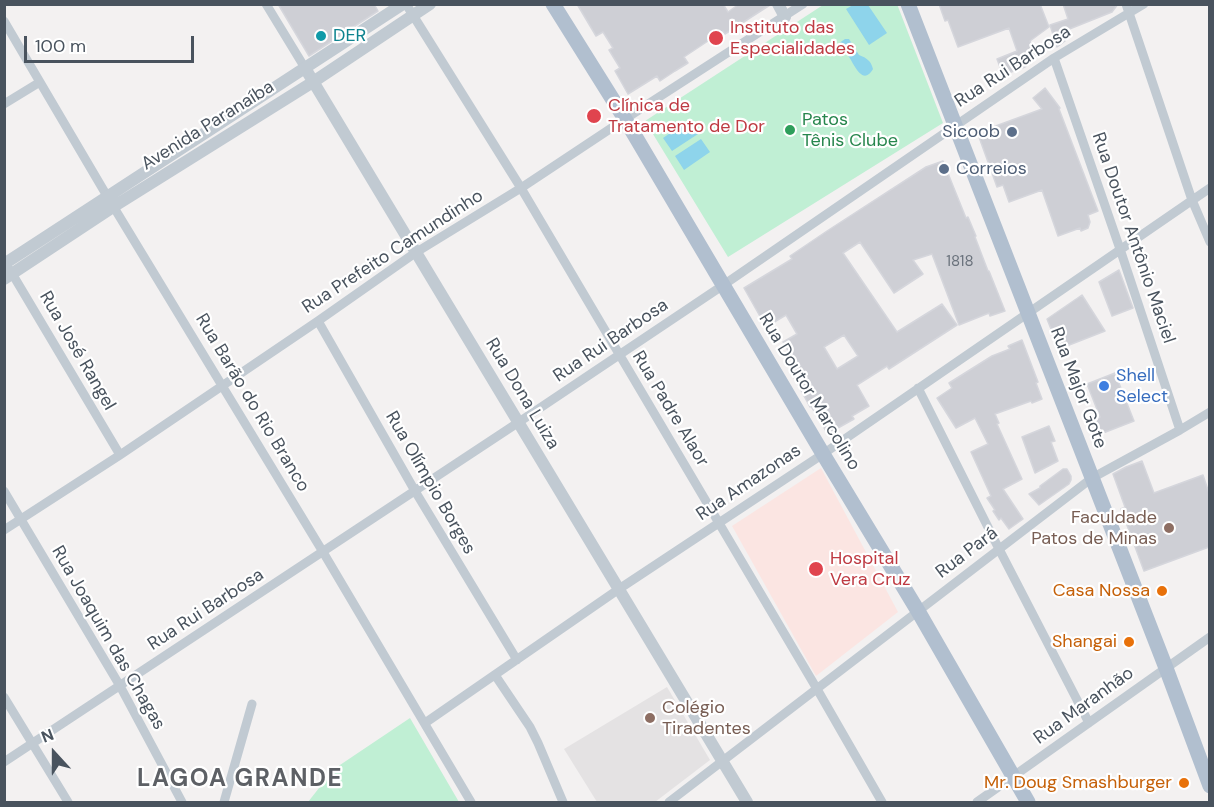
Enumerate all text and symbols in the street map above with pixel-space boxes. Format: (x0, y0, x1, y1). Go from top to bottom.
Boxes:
place label: Instituto das Especialidades (730, 17, 855, 60)
street label: Rua Rui Barbosa (951, 22, 1075, 112)
scale bar (27, 24, 196, 62)
place label: DER (333, 25, 366, 47)
marker: DER (314, 29, 328, 43)
marker: Instituto das Especialidades (707, 29, 725, 47)
text: 100 m (35, 34, 86, 58)
street label: Avenida Paranaíba (138, 76, 278, 176)
place label: Clínica de Tratamento de Dor (608, 95, 765, 138)
marker: Clínica de Tratamento de Dor (585, 107, 603, 125)
place label: Patos Tênis Clube (802, 109, 898, 152)
place label: Sicoob (942, 121, 1000, 143)
marker: Patos Tênis Clube (783, 123, 797, 137)
marker: Sicoob (1005, 125, 1019, 139)
street label: Rua Doutor Antônio Maciel (1087, 130, 1179, 346)
place label: Correios (956, 158, 1027, 180)
marker: Correios (937, 162, 951, 176)
street label: Rua Prefeito Camundinho (298, 185, 488, 319)
house number: 1818 (946, 253, 974, 271)
street label: Rua José Rangel (34, 288, 120, 414)
street label: Rua Rui Barbosa (550, 295, 672, 387)
street label: Rua Barão do Rio Branco (190, 310, 314, 496)
street label: Rua Doutor Marcolino (754, 310, 864, 474)
street label: Rua Major Gote (1045, 324, 1111, 452)
street label: Rua Dona Luiza (480, 335, 564, 453)
street label: Rua Padre Alaor (627, 347, 713, 471)
place label: Shell Select (1116, 365, 1168, 407)
marker: Shell Select (1097, 379, 1111, 393)
street label: Rua Olímpio Borges (380, 408, 480, 558)
street label: Rua Amazonas (693, 440, 805, 526)
place label: Faculdade Patos de Minas (1031, 507, 1157, 550)
marker: Faculdade Patos de Minas (1162, 521, 1176, 535)
street label: Rua Pará (932, 523, 1002, 583)
street label: Rua Joaquim das Chagas (46, 542, 170, 734)
place label: Hospital Vera Cruz (830, 548, 910, 590)
marker: Hospital Vera Cruz (807, 560, 825, 578)
street label: Rua Rui Barbosa (144, 565, 268, 655)
place label: Casa Nossa (1053, 580, 1150, 602)
marker: Casa Nossa (1155, 584, 1169, 598)
place label: Shangai (1052, 631, 1117, 653)
marker: Shangai (1122, 635, 1136, 649)
street label: Rua Maranhão (1030, 663, 1138, 749)
place label: Colégio Tiradentes (662, 697, 751, 740)
marker: Colégio Tiradentes (643, 711, 657, 725)
north arrow (24, 723, 84, 783)
text: N (38, 724, 57, 748)
district label: LAGOA GRANDE (137, 766, 343, 794)
place label: Mr. Doug Smashburger (984, 772, 1172, 794)
marker: Mr. Doug Smashburger (1177, 776, 1191, 790)

